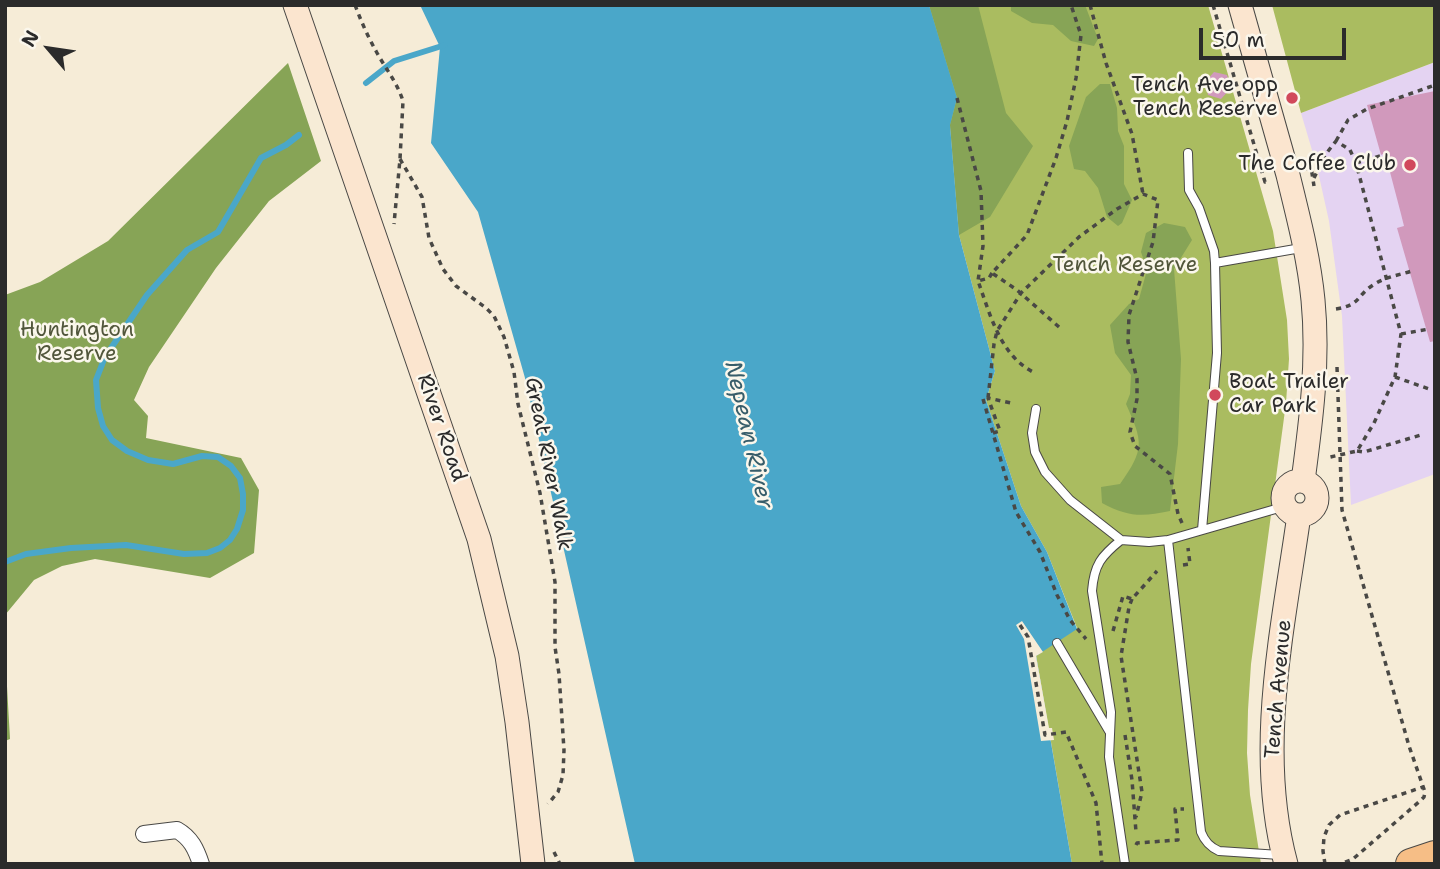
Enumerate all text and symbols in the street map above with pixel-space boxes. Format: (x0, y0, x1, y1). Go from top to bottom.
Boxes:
north arrow (14, 14, 84, 84)
scale bar (1202, 14, 1349, 58)
text: N (16, 26, 45, 51)
text: 50 m (1212, 26, 1265, 54)
place label: Tench Ave opp Tench Reserve (1131, 73, 1278, 123)
marker: Tench Ave opp Tench Reserve (1284, 90, 1300, 106)
place label: The Coffee Club (1238, 152, 1396, 178)
marker: The Coffee Club (1402, 157, 1418, 173)
park label: Tench Reserve (1052, 253, 1198, 279)
park label: Huntington Reserve (20, 318, 134, 368)
water label: Nepean River (718, 358, 778, 512)
place label: Boat Trailer Car Park (1229, 370, 1349, 420)
street label: River Road (411, 371, 471, 485)
street label: Great River Walk (519, 375, 577, 553)
marker: Boat Trailer Car Park (1207, 387, 1223, 403)
street label: Tench Avenue (1260, 618, 1298, 760)

